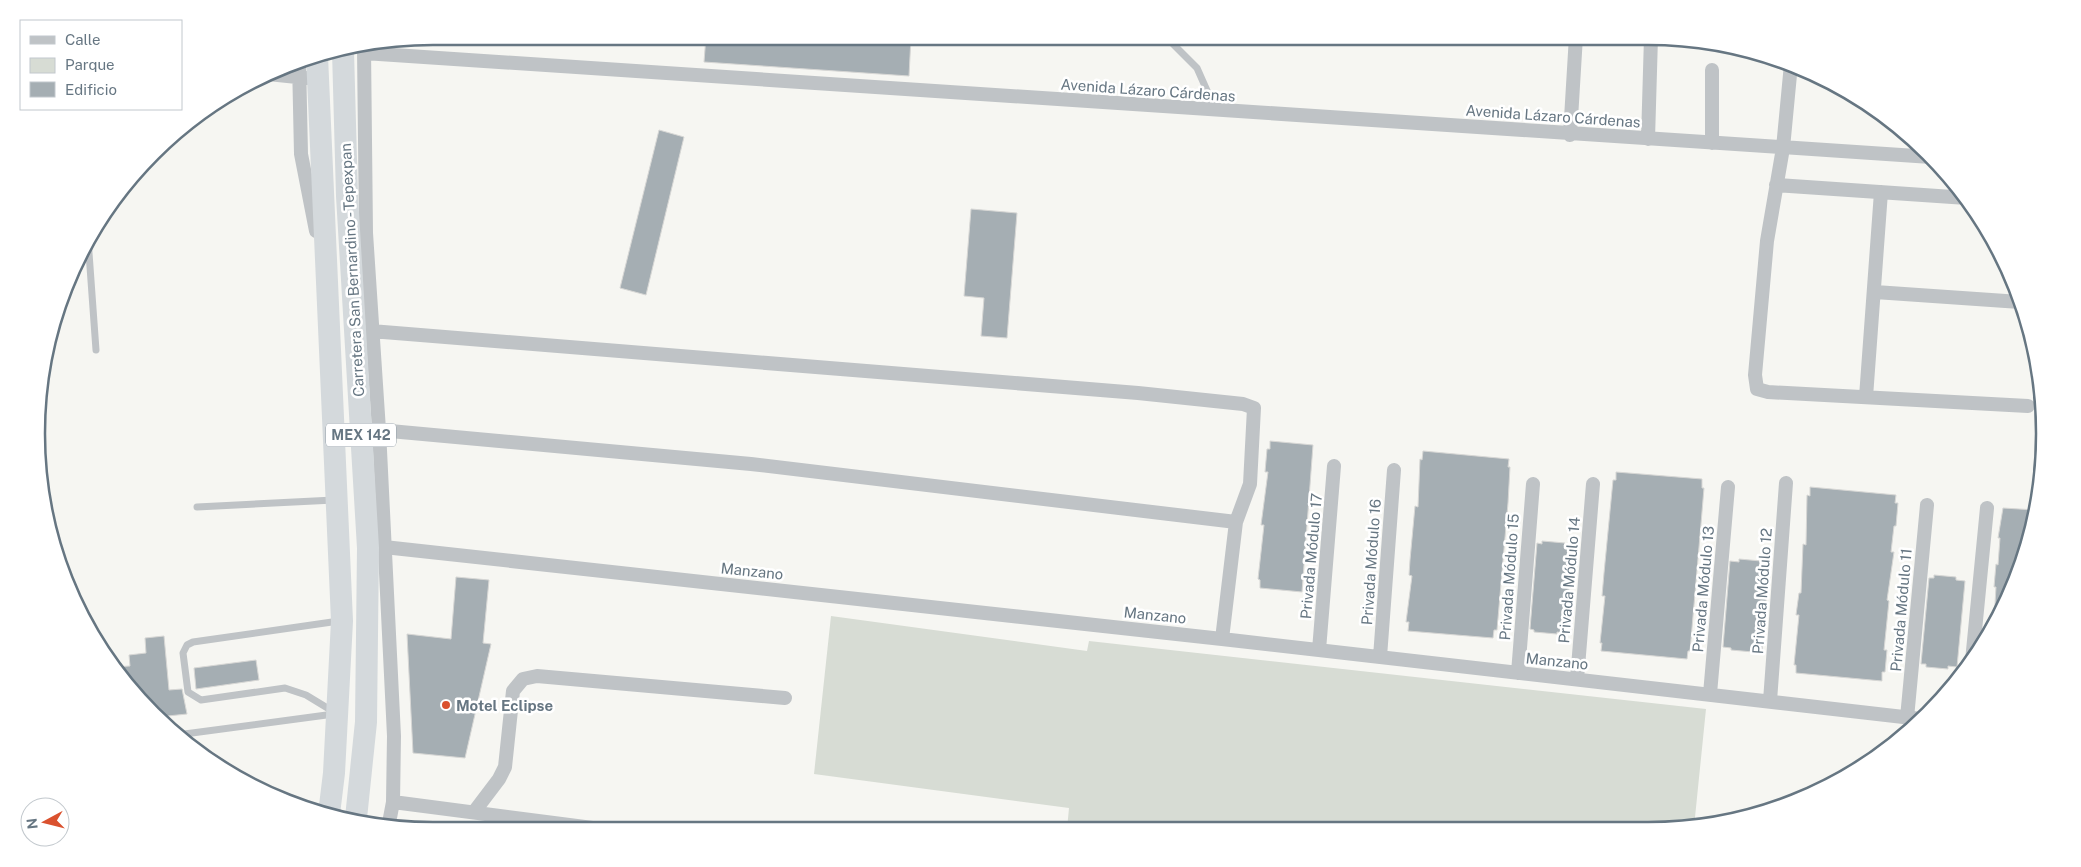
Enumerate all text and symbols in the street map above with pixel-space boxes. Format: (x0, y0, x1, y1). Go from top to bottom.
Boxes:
legend (20, 20, 182, 110)
text: Calle (65, 31, 101, 48)
text: Parque (65, 56, 115, 73)
street label: Avenida Lázaro Cárdenas (1060, 75, 1236, 105)
text: Edificio (65, 81, 117, 98)
street label: Avenida Lázaro Cárdenas (1465, 101, 1641, 131)
street label: Carretera San Bernardino - Tepexpan (337, 143, 367, 397)
road number: MEX 142 (326, 424, 396, 446)
street label: Privada Módulo 17 (1297, 492, 1325, 620)
street label: Privada Módulo 16 (1358, 498, 1384, 626)
street label: Privada Módulo 15 (1496, 513, 1522, 641)
street label: Privada Módulo 14 (1555, 516, 1583, 644)
street label: Privada Módulo 13 (1689, 525, 1717, 653)
street label: Privada Módulo 12 (1749, 527, 1775, 655)
street label: Privada Módulo 11 (1887, 548, 1915, 672)
street label: Manzano (720, 559, 784, 583)
street label: Manzano (1123, 603, 1187, 627)
street label: Manzano (1525, 649, 1589, 673)
place label: Motel Eclipse (456, 697, 553, 714)
marker: Motel Eclipse (440, 699, 452, 711)
north arrow (20, 797, 70, 847)
text: N (23, 817, 41, 830)

